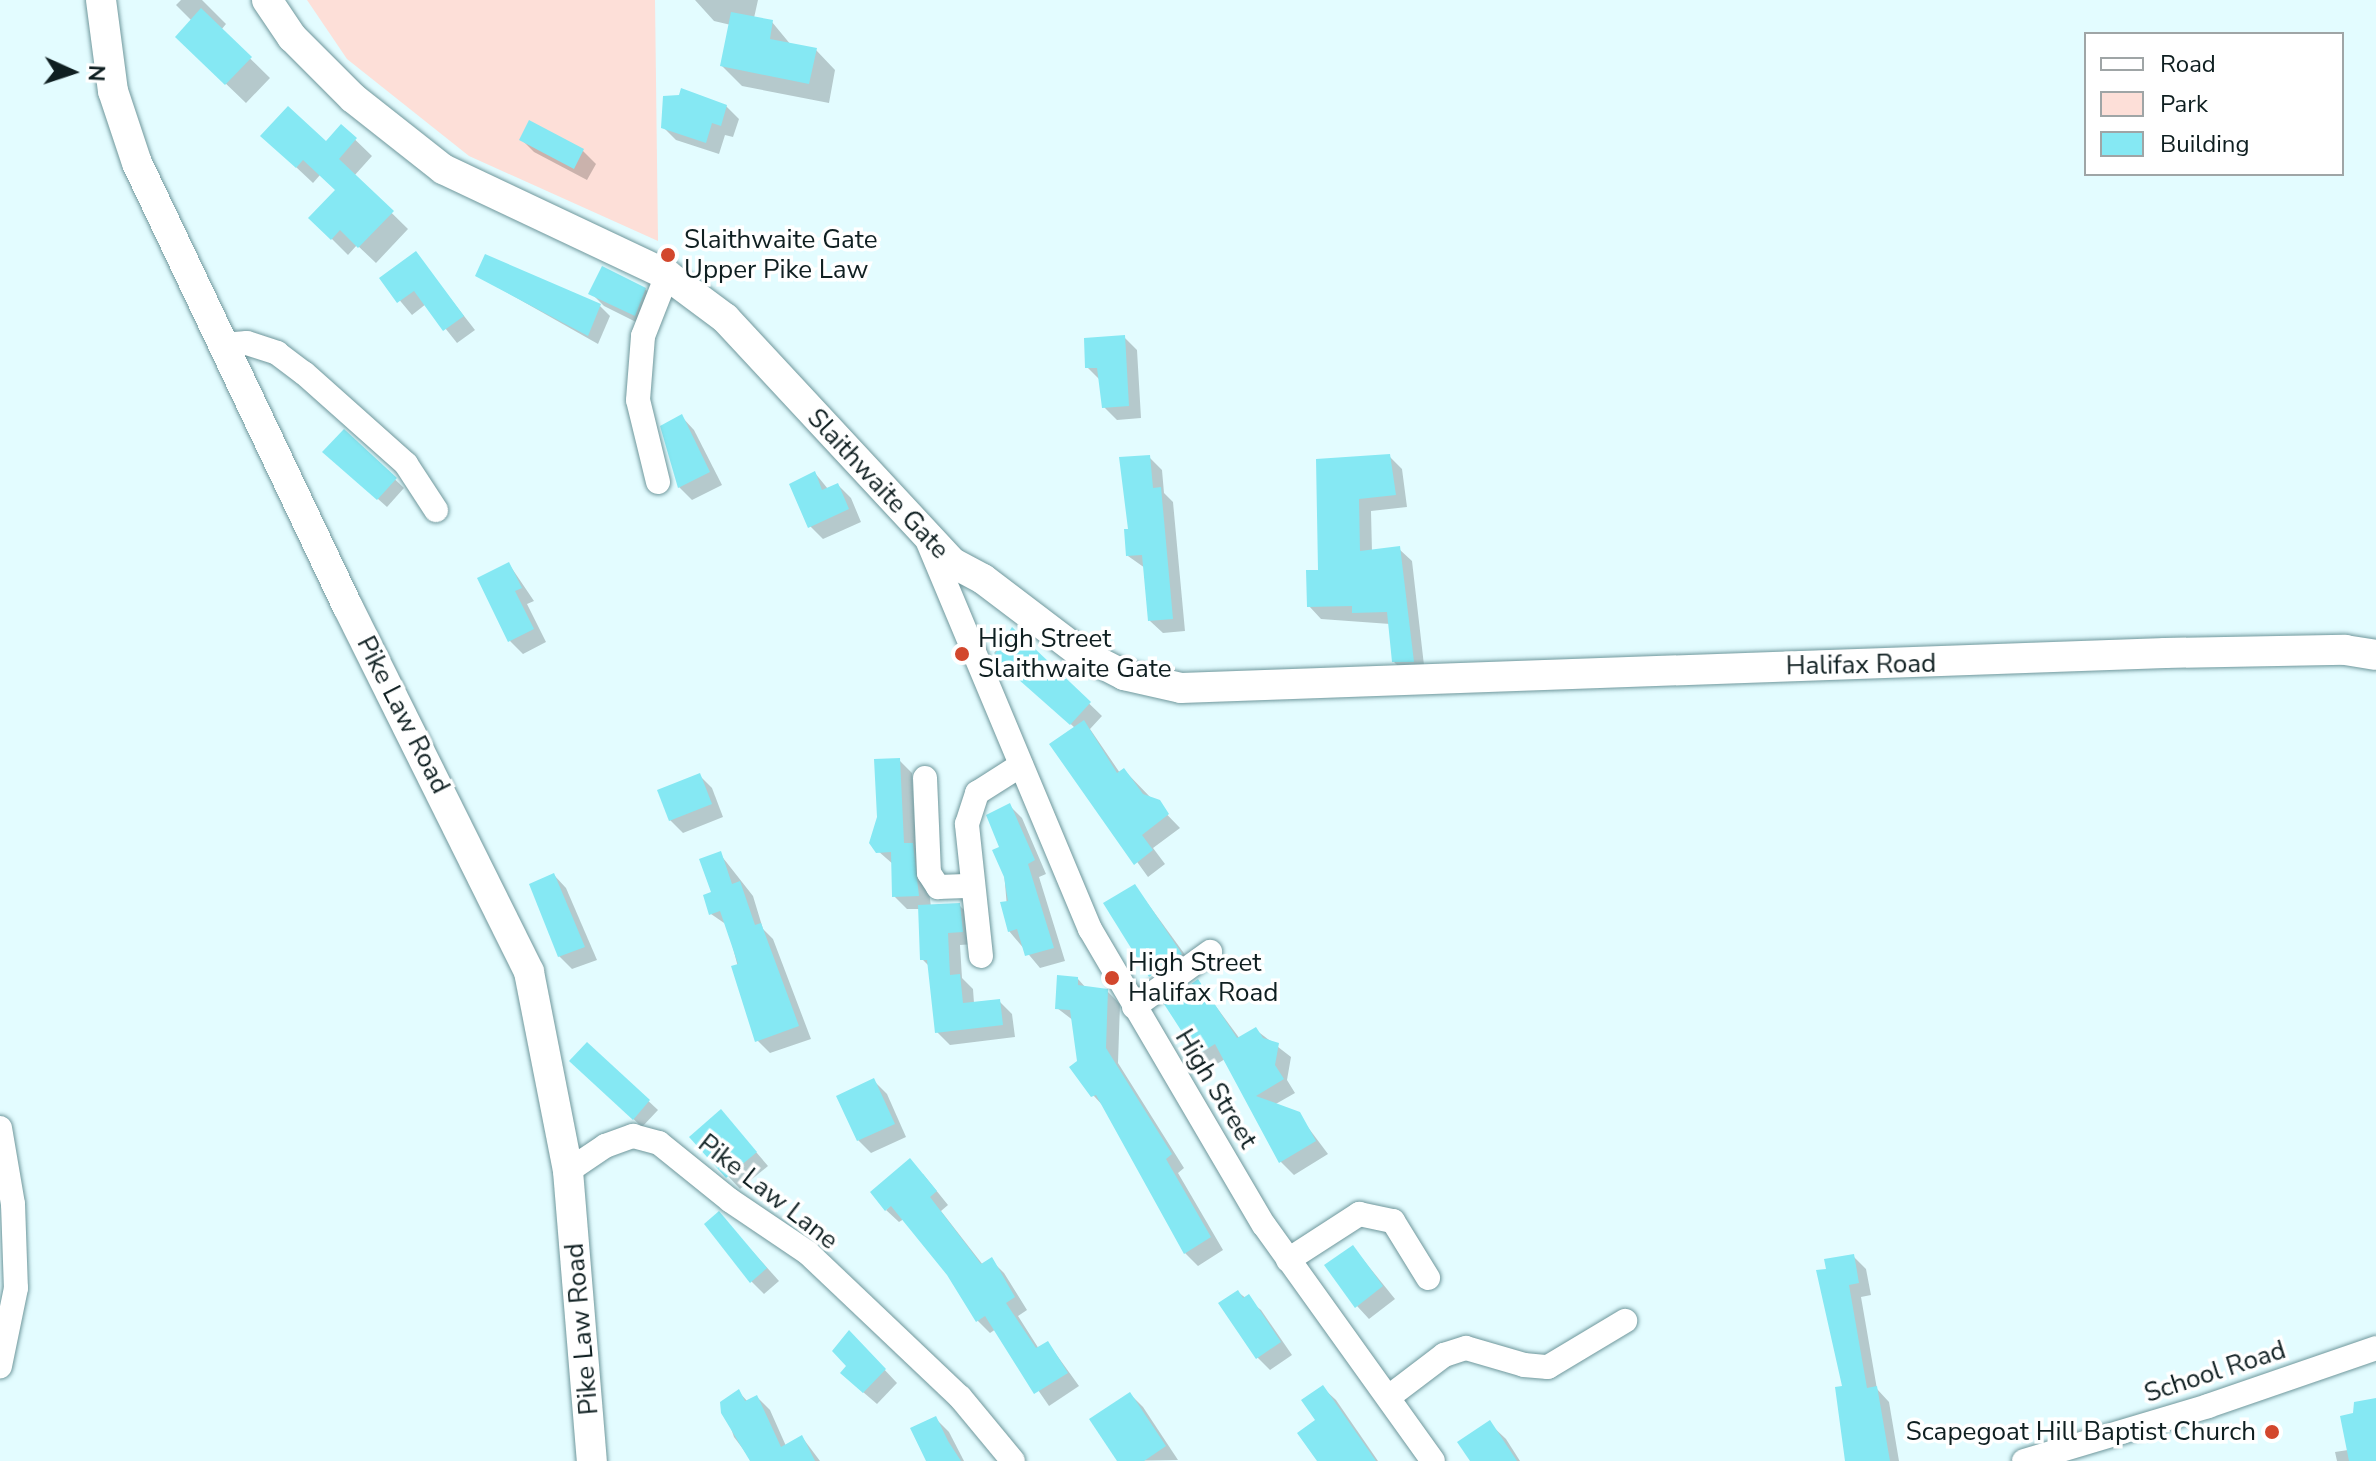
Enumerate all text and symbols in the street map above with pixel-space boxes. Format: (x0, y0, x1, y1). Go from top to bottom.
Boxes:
north arrow (32, 32, 112, 112)
legend (2084, 32, 2344, 176)
text: Road (2160, 48, 2216, 80)
text: N (81, 64, 111, 82)
text: Park (2160, 88, 2208, 120)
text: Building (2160, 128, 2250, 160)
place label: Slaithwaite Gate Upper Pike Law (684, 224, 878, 286)
marker: Slaithwaite Gate Upper Pike Law (659, 246, 677, 264)
street label: Slaithwaite Gate (801, 403, 955, 565)
place label: High Street Slaithwaite Gate (978, 623, 1172, 684)
street label: Pike Law Road (350, 631, 456, 799)
marker: High Street Slaithwaite Gate (953, 645, 971, 663)
street label: Halifax Road (1786, 648, 1936, 682)
place label: High Street Halifax Road (1128, 947, 1278, 1008)
marker: High Street Halifax Road (1103, 969, 1121, 987)
street label: High Street (1168, 1024, 1264, 1154)
street label: Pike Law Lane (692, 1128, 844, 1256)
street label: Pike Law Road (559, 1242, 605, 1416)
street label: School Road (2140, 1335, 2290, 1409)
place label: Scapegoat Hill Baptist Church (1906, 1416, 2256, 1448)
marker: Scapegoat Hill Baptist Church (2263, 1423, 2281, 1441)

